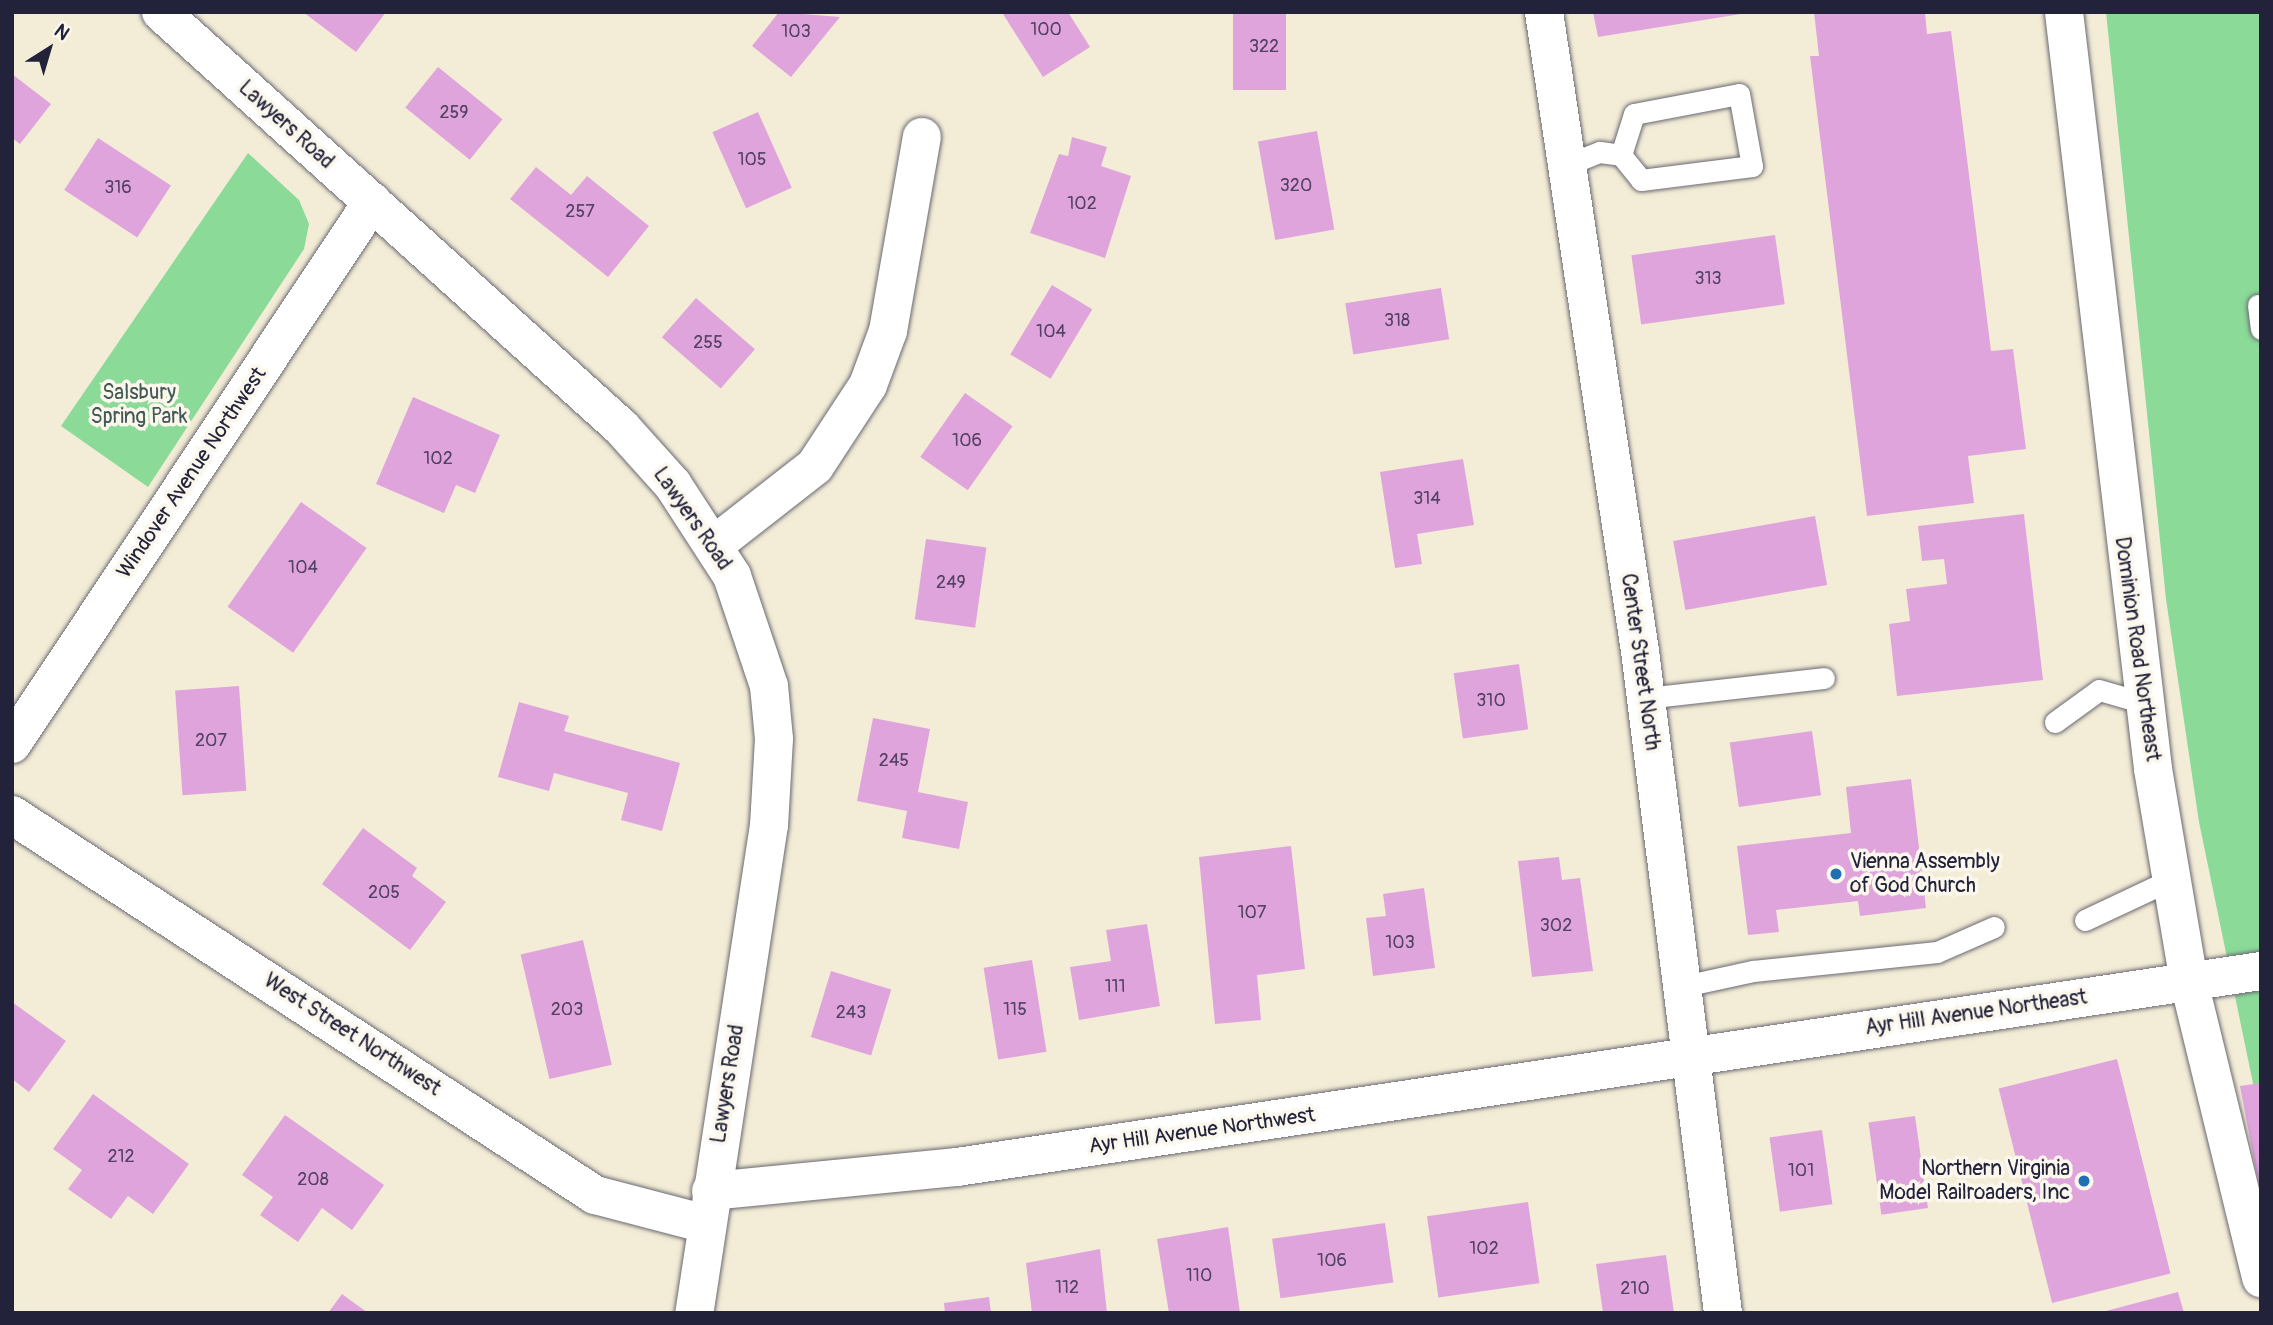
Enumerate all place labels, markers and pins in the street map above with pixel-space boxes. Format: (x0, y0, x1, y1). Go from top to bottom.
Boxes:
place label: Vienna Assembly of God Church (1850, 849, 2000, 899)
marker: Vienna Assembly of God Church (1828, 866, 1844, 882)
place label: Northern Virginia Model Railroaders, Inc (1879, 1156, 2070, 1206)
marker: Northern Virginia Model Railroaders, Inc (2076, 1173, 2092, 1189)

